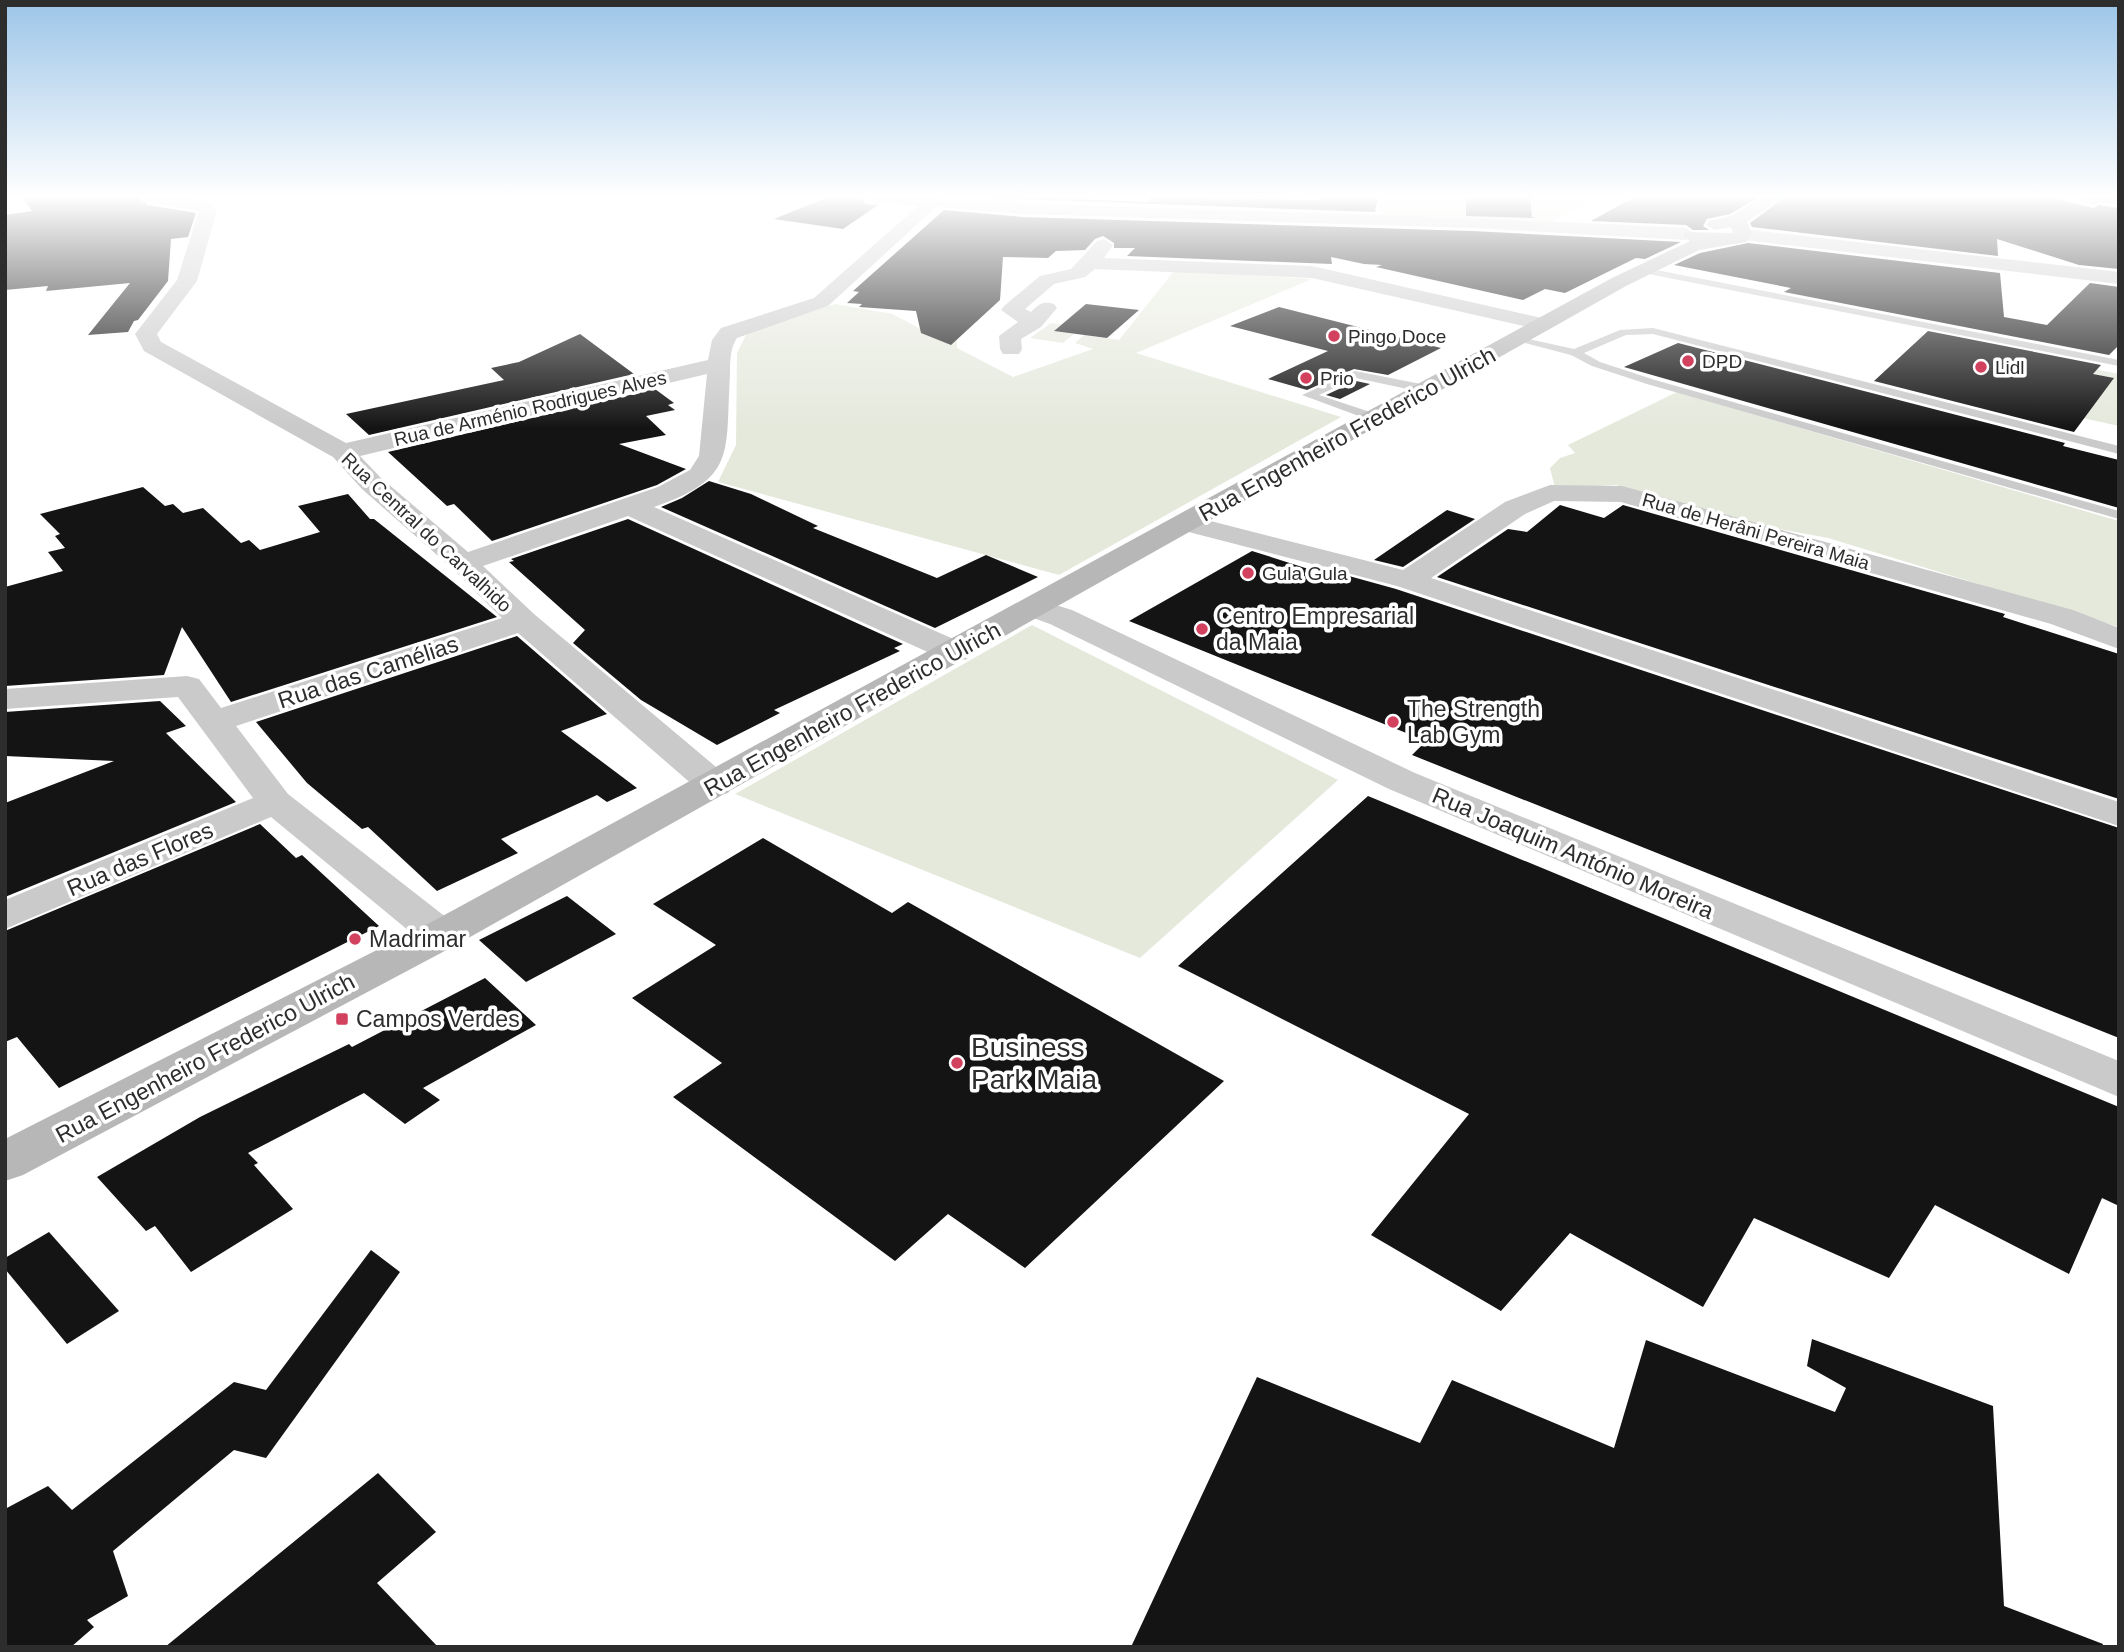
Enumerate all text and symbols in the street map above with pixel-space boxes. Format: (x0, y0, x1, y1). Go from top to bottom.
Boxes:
place label: Pingo Doce (1348, 326, 1446, 347)
marker: Pingo Doce (1326, 328, 1342, 344)
street label: Rua Engenheiro Frederico Ulrich (1194, 341, 1500, 527)
place label: DPD (1702, 351, 1742, 372)
marker: DPD (1680, 353, 1696, 369)
place label: Lidl (1995, 357, 2025, 378)
marker: Lidl (1973, 359, 1989, 375)
street label: Rua de Arménio Rodrigues Alves (392, 367, 668, 450)
place label: Prio (1320, 368, 1354, 389)
marker: Prio (1298, 370, 1314, 386)
street label: Rua Central do Carvalhido (338, 448, 516, 616)
street label: Rua de Herâni Pereira Maia (1640, 489, 1872, 574)
place label: Gula Gula (1262, 563, 1348, 584)
marker: Gula Gula (1240, 565, 1256, 581)
place label: Centro Empresarial da Maia (1216, 603, 1414, 655)
street label: Rua Engenheiro Frederico Ulrich (699, 616, 1005, 802)
marker: Centro Empresarial da Maia (1194, 621, 1210, 637)
street label: Rua das Camélias (275, 631, 461, 713)
place label: The Strength Lab Gym (1407, 696, 1540, 748)
marker: The Strength Lab Gym (1385, 714, 1401, 730)
street label: Rua Joaquim António Moreira (1428, 782, 1718, 924)
street label: Rua das Flores (63, 817, 217, 901)
place label: Madrimar (369, 926, 466, 952)
marker: Madrimar (347, 931, 363, 947)
street label: Rua Engenheiro Frederico Ulrich (51, 968, 359, 1148)
place label: Campos Verdes (356, 1006, 520, 1032)
marker: Campos Verdes (334, 1011, 350, 1027)
place label: Business Park Maia (971, 1032, 1097, 1095)
marker: Business Park Maia (949, 1055, 965, 1071)

